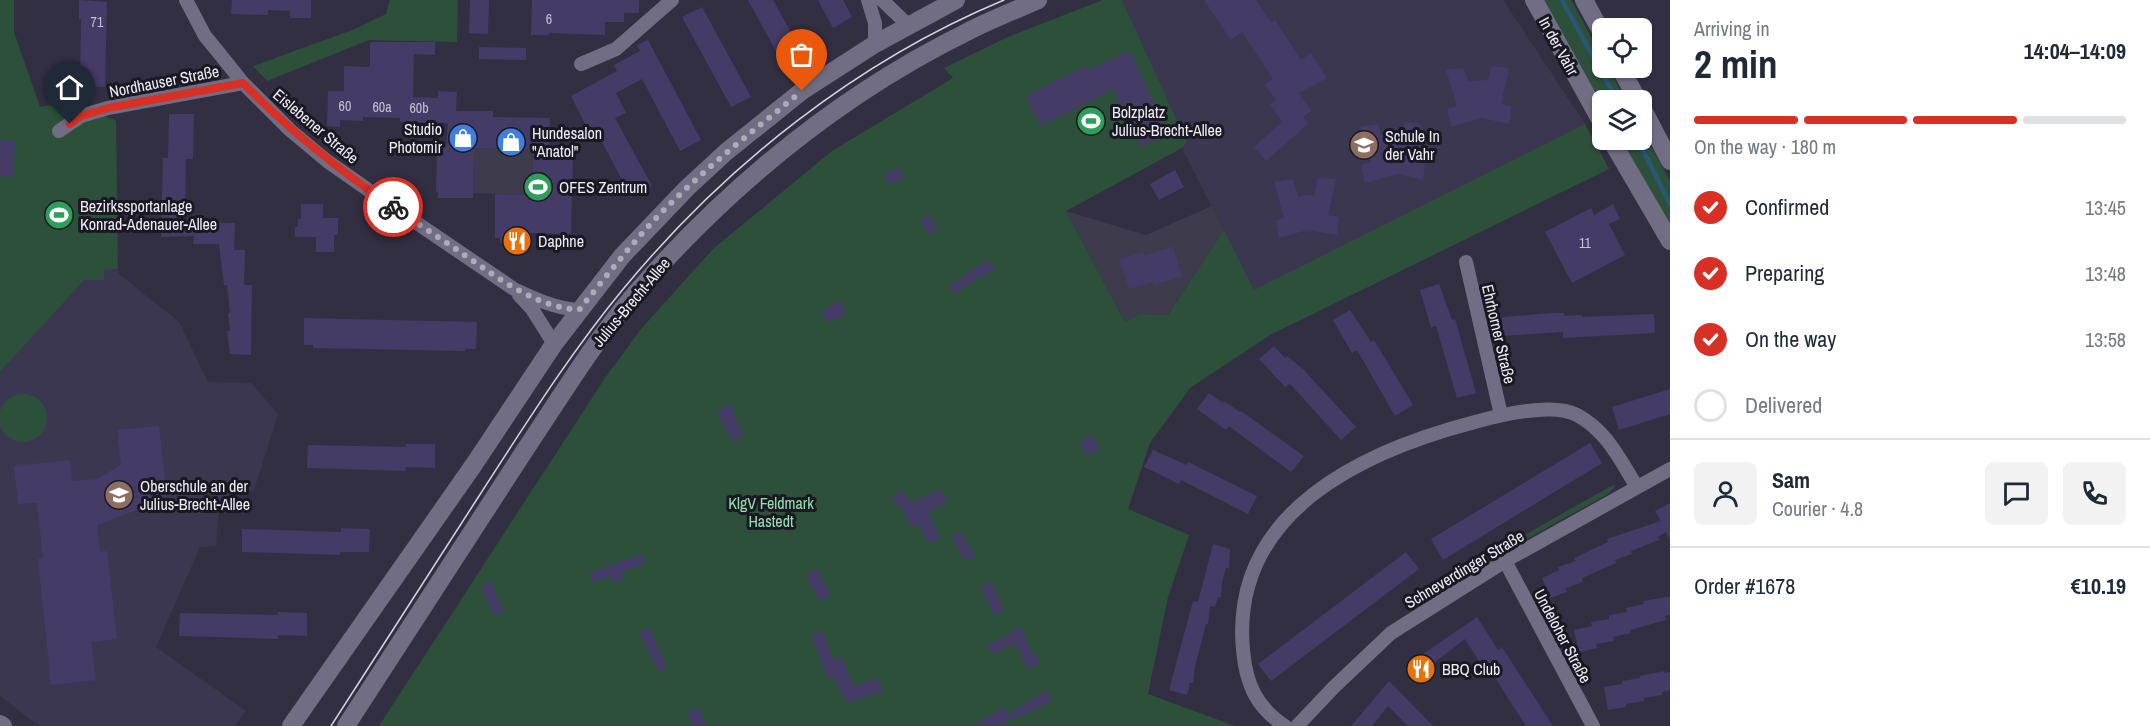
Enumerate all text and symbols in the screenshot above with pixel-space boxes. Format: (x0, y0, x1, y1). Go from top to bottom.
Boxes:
house number: 6 (546, 10, 552, 28)
house number: 71 (91, 13, 104, 31)
street label: In der Vahr (1534, 13, 1584, 80)
text: Arriving in (1694, 15, 1770, 42)
map controls (1592, 18, 1652, 150)
button: locate (1592, 18, 1652, 78)
pin (776, 29, 827, 91)
text: 14:04–14:09 (2024, 36, 2126, 66)
icon: bag (785, 38, 818, 71)
text: 2 min (1694, 38, 1778, 90)
street label: Nordhauser Straße (107, 60, 221, 102)
pin (44, 62, 95, 124)
icon: home (53, 71, 86, 104)
street label: Eislebener Straße (268, 84, 364, 168)
button: layers (1592, 90, 1652, 150)
house number: 60 (339, 97, 351, 115)
house number: 60a (372, 98, 392, 116)
house number: 60b (409, 99, 429, 117)
place label: Bolzplatz Julius-Brecht-Allee (1112, 101, 1222, 141)
sports icon: Bolzplatz Julius-Brecht-Allee (1075, 105, 1107, 137)
place label: Studio Photomir (389, 118, 443, 158)
shop icon: Studio Photomir (447, 122, 479, 154)
place label: Hundesalon "Anatol" (532, 122, 602, 162)
place label: Schule In der Vahr (1385, 125, 1440, 165)
shop icon: Hundesalon "Anatol" (495, 126, 527, 158)
school or university icon: Schule In der Vahr (1348, 129, 1380, 161)
text: On the way · 180 m (1694, 133, 1836, 160)
sports icon: OFES Zentrum (522, 171, 554, 203)
place label: OFES Zentrum (559, 176, 647, 198)
courier (363, 177, 423, 237)
icon: bike (377, 191, 410, 224)
icon: check (1694, 191, 1727, 224)
text: Confirmed (1745, 192, 1829, 222)
text: 13:45 (2085, 194, 2126, 221)
place label: Bezirkssportanlage Konrad-Adenauer-Allee (80, 195, 217, 235)
sports icon: Bezirkssportanlage Konrad-Adenauer-Allee (43, 199, 75, 231)
restaurant icon: Daphne (501, 225, 533, 257)
place label: Daphne (538, 230, 584, 252)
house number: 11 (1579, 234, 1592, 252)
street label: Julius-Brecht-Allee (587, 253, 675, 351)
icon: check (1694, 257, 1727, 290)
text: Preparing (1745, 258, 1824, 288)
text: 13:48 (2085, 260, 2126, 287)
street label: Ehrhorner Straße (1477, 282, 1521, 386)
icon: check (1694, 323, 1727, 356)
text: On the way (1745, 324, 1836, 354)
text: 13:58 (2085, 326, 2126, 353)
text: Delivered (1745, 390, 1822, 420)
button: person (1694, 462, 1757, 525)
button: chat (1985, 462, 2048, 525)
button: phone (2063, 462, 2126, 525)
text: Sam (1772, 465, 1810, 495)
place label: Oberschule an der Julius-Brecht-Allee (140, 475, 250, 515)
school or university icon: Oberschule an der Julius-Brecht-Allee (103, 479, 135, 511)
park label: KlgV Feldmark Hastedt (728, 492, 814, 532)
text: Courier · 4.8 (1772, 495, 1863, 522)
street label: Schneverdinger Straße (1400, 525, 1528, 613)
text: Order #1678 (1694, 571, 1795, 601)
text: €10.19 (2071, 571, 2126, 601)
street label: Undeloher Straße (1529, 585, 1597, 687)
restaurant icon: BBQ Club (1405, 653, 1437, 685)
place label: BBQ Club (1442, 658, 1500, 680)

